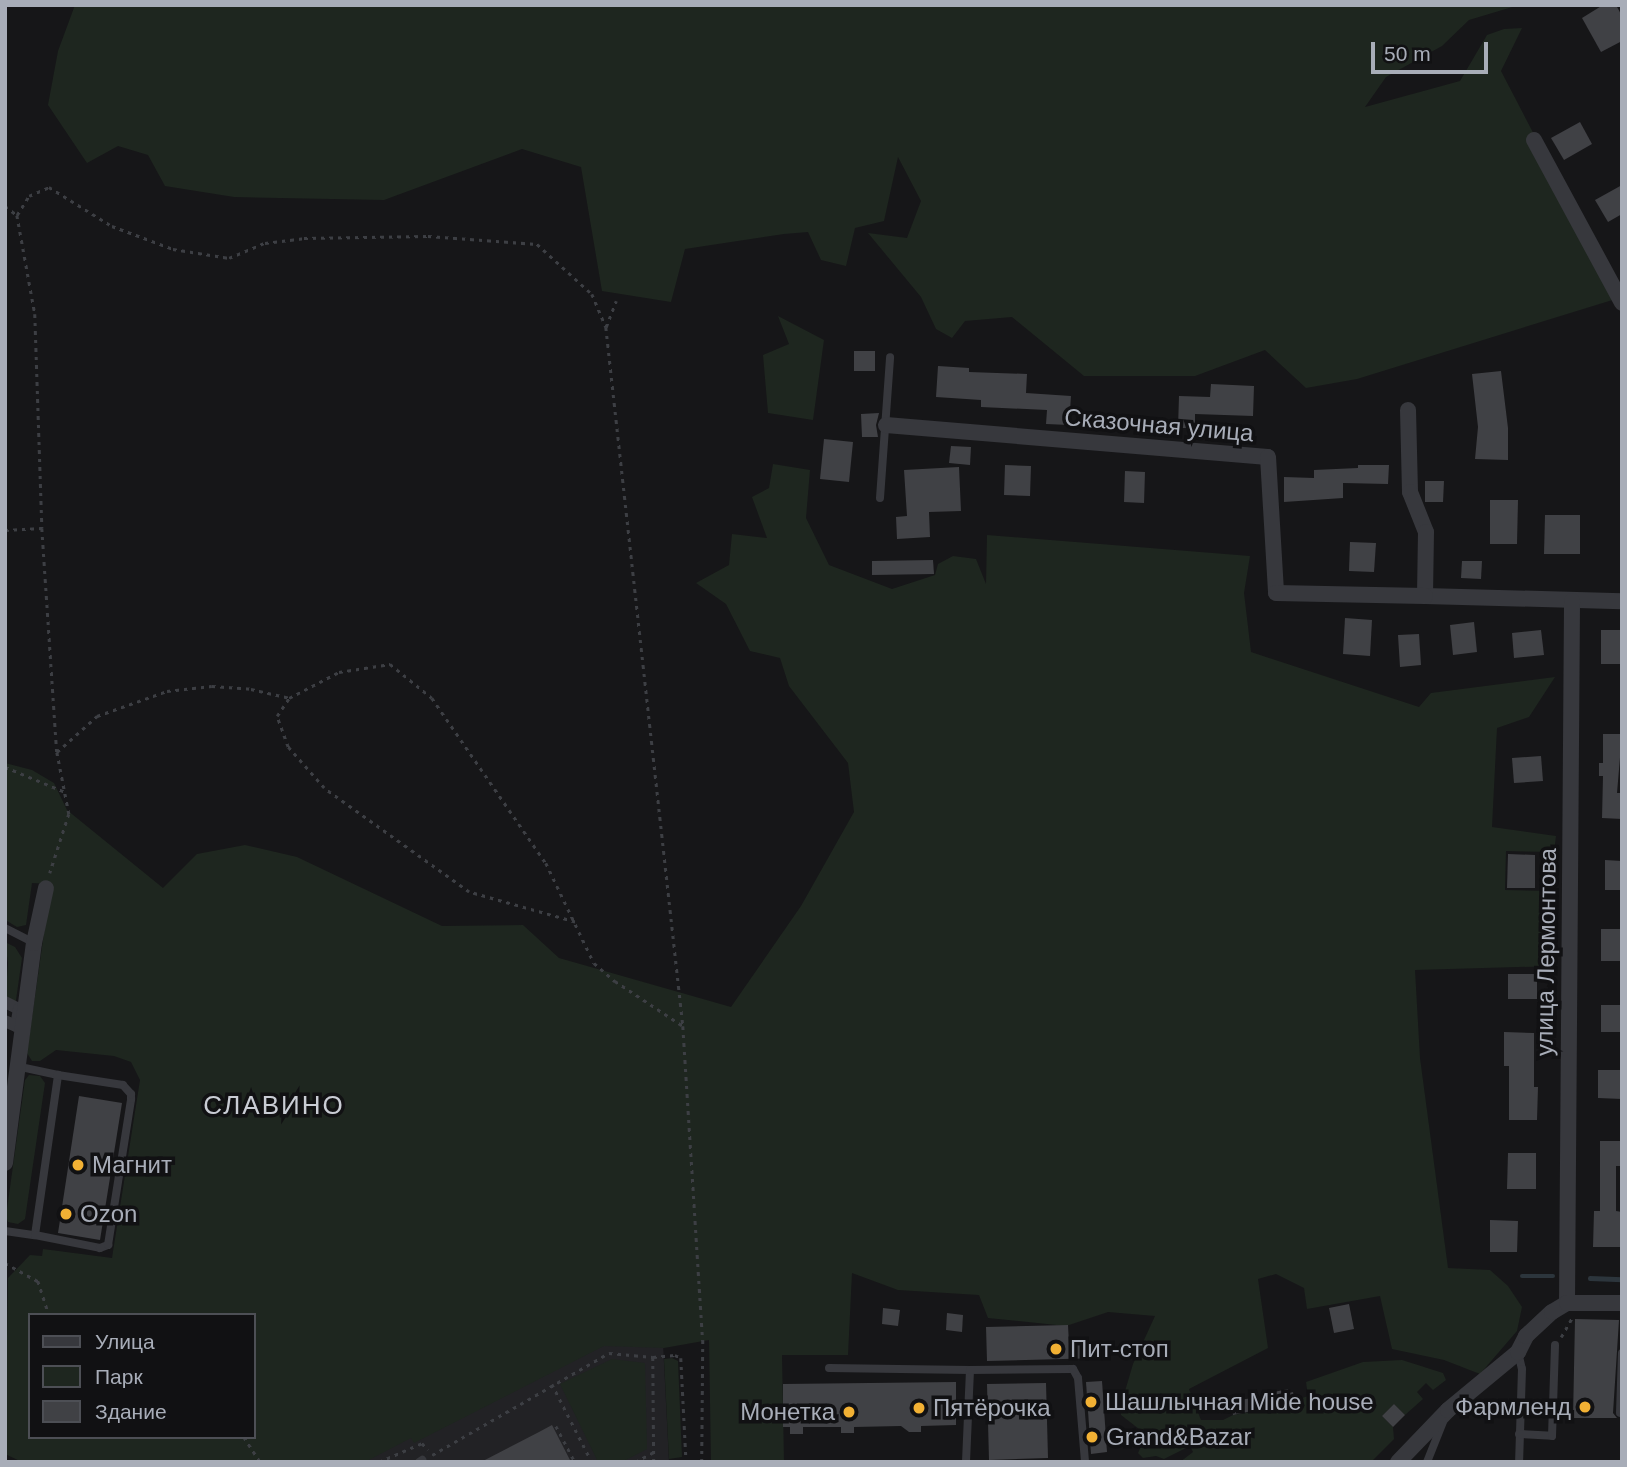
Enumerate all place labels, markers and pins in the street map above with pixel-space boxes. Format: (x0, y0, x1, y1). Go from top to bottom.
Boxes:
place label: Магнит (92, 1151, 172, 1179)
marker: Магнит (70, 1157, 86, 1173)
place label: Ozon (80, 1200, 137, 1228)
marker: Ozon (58, 1206, 74, 1222)
place label: Пит-стоп (1070, 1335, 1169, 1363)
marker: Пит-стоп (1048, 1341, 1064, 1357)
place label: Шашлычная Mide house (1105, 1388, 1374, 1416)
place label: Фармленд (1455, 1393, 1571, 1421)
place label: Пятёрочка (933, 1394, 1051, 1422)
marker: Шашлычная Mide house (1083, 1394, 1099, 1410)
place label: Монетка (740, 1398, 835, 1426)
marker: Фармленд (1577, 1399, 1593, 1415)
marker: Пятёрочка (911, 1400, 927, 1416)
marker: Монетка (841, 1404, 857, 1420)
place label: Grand&Bazar (1106, 1423, 1251, 1451)
marker: Grand&Bazar (1084, 1429, 1100, 1445)

